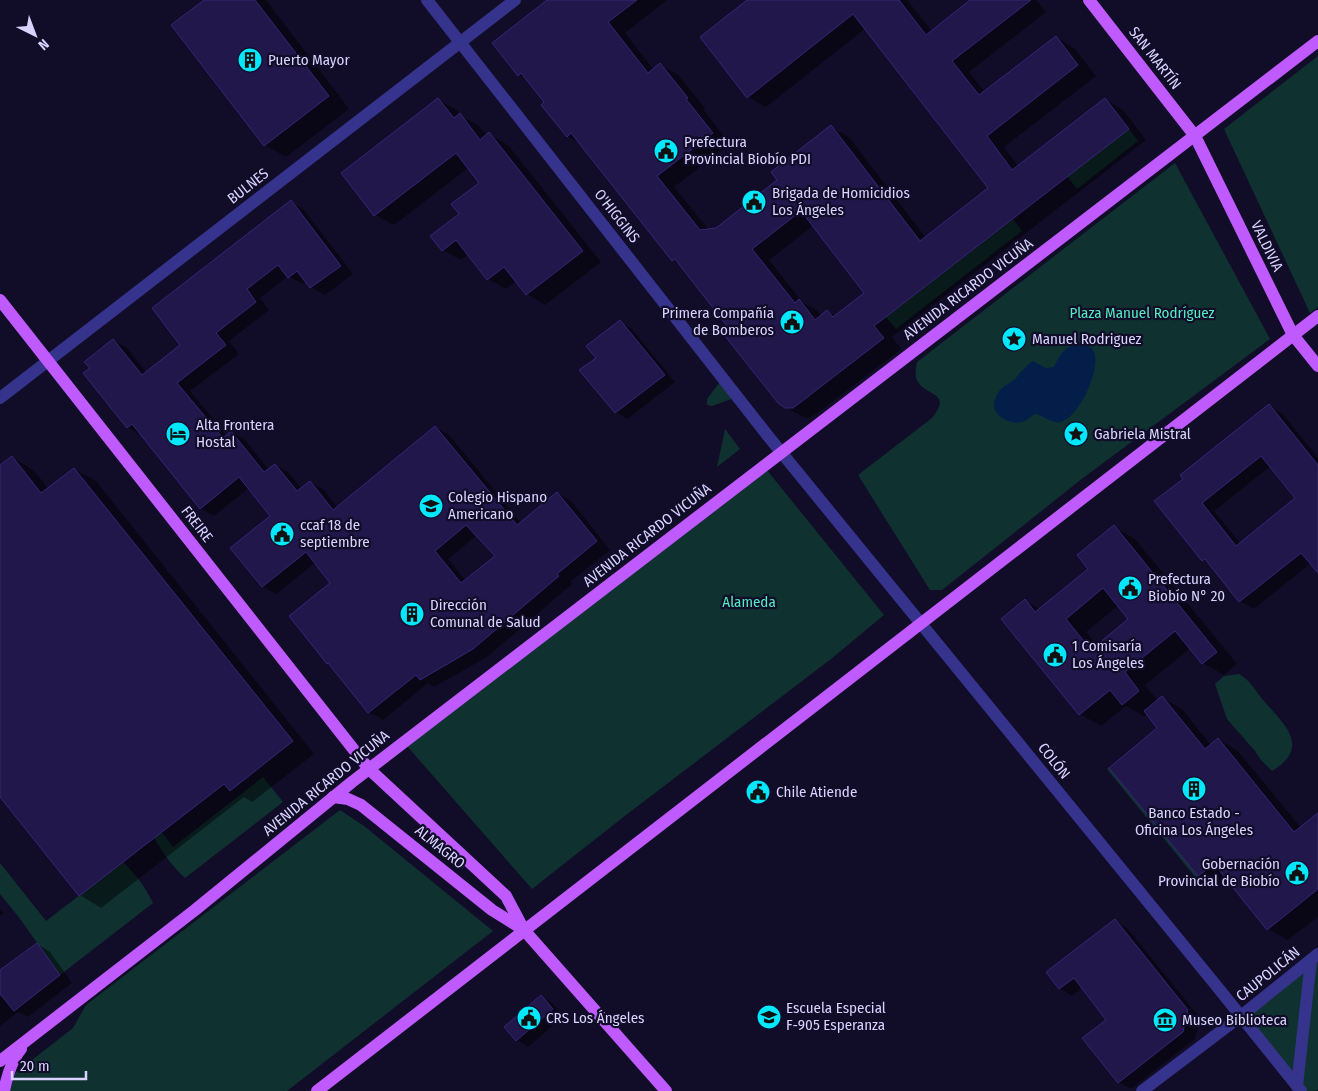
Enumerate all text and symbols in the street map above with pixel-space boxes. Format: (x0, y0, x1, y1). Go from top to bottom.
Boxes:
north arrow (10, 10, 60, 60)
street label: SAN MARTÍN (1125, 23, 1185, 93)
text: N (35, 35, 52, 53)
building icon: Puerto Mayor (237, 47, 263, 73)
place label: Puerto Mayor (268, 51, 350, 69)
place label: Prefectura Provincial Biobío PDI (684, 133, 811, 168)
public building icon: Prefectura Provincial Biobío PDI (653, 138, 679, 164)
street label: BULNES (224, 164, 272, 208)
place label: Brigada de Homicidios Los Ángeles (772, 184, 910, 219)
street label: O'HIGGINS (590, 186, 644, 246)
public building icon: Brigada de Homicidios Los Ángeles (741, 189, 767, 215)
street label: VALDIVIA (1247, 218, 1287, 274)
street label: AVENIDA RICARDO VICUÑA (900, 234, 1036, 344)
place label: Primera Compañía de Bomberos (662, 304, 774, 339)
park label: Plaza Manuel Rodríguez (1069, 304, 1215, 322)
public building icon: Primera Compañía de Bomberos (779, 309, 805, 335)
place icon: Manuel Rodriguez (1001, 326, 1027, 352)
place label: Manuel Rodriguez (1032, 330, 1142, 348)
place label: Alta Frontera Hostal (196, 416, 274, 451)
hotel icon: Alta Frontera Hostal (165, 421, 191, 447)
place icon: Gabriela Mistral (1063, 421, 1089, 447)
place label: Gabriela Mistral (1094, 425, 1191, 443)
street label: AVENIDA RICARDO VICUÑA (579, 479, 715, 591)
place label: Colegio Hispano Americano (448, 488, 547, 523)
school or university icon: Colegio Hispano Americano (418, 493, 444, 519)
street label: FREIRE (177, 502, 217, 546)
place label: ccaf 18 de septiembre (300, 516, 370, 551)
public building icon: ccaf 18 de septiembre (269, 521, 295, 547)
place label: Prefectura Biobío N° 20 (1148, 570, 1225, 605)
public building icon: Prefectura Biobío N° 20 (1117, 575, 1143, 601)
park label: Alameda (722, 593, 776, 611)
place label: Dirección Comunal de Salud (430, 596, 541, 631)
building icon: Dirección Comunal de Salud (399, 601, 425, 627)
place label: 1 Comisaría Los Ángeles (1072, 637, 1144, 672)
public building icon: 1 Comisaría Los Ángeles (1042, 642, 1068, 668)
street label: AVENIDA RICARDO VICUÑA (259, 726, 393, 840)
street label: COLÓN (1034, 739, 1074, 783)
building icon: Banco Estado - Oficina Los Ángeles (1181, 776, 1207, 802)
public building icon: Chile Atiende (745, 779, 771, 805)
place label: Chile Atiende (776, 783, 857, 801)
place label: Banco Estado - Oficina Los Ángeles (1135, 804, 1253, 839)
street label: ALMAGRO (411, 821, 469, 873)
place label: Gobernación Provincial de Biobío (1158, 855, 1280, 890)
public building icon: Gobernación Provincial de Biobío (1284, 860, 1310, 886)
street label: CAUPOLICÁN (1233, 943, 1303, 1005)
place label: Escuela Especial F-905 Esperanza (786, 999, 886, 1034)
school or university icon: Escuela Especial F-905 Esperanza (756, 1004, 782, 1030)
public building icon: CRS Los Ángeles (516, 1005, 542, 1031)
museum icon: Museo Biblioteca (1152, 1007, 1178, 1033)
place label: CRS Los Ángeles (546, 1009, 645, 1027)
place label: Museo Biblioteca (1182, 1011, 1287, 1029)
scale bar (12, 1048, 86, 1080)
text: 20 m (20, 1057, 50, 1075)

